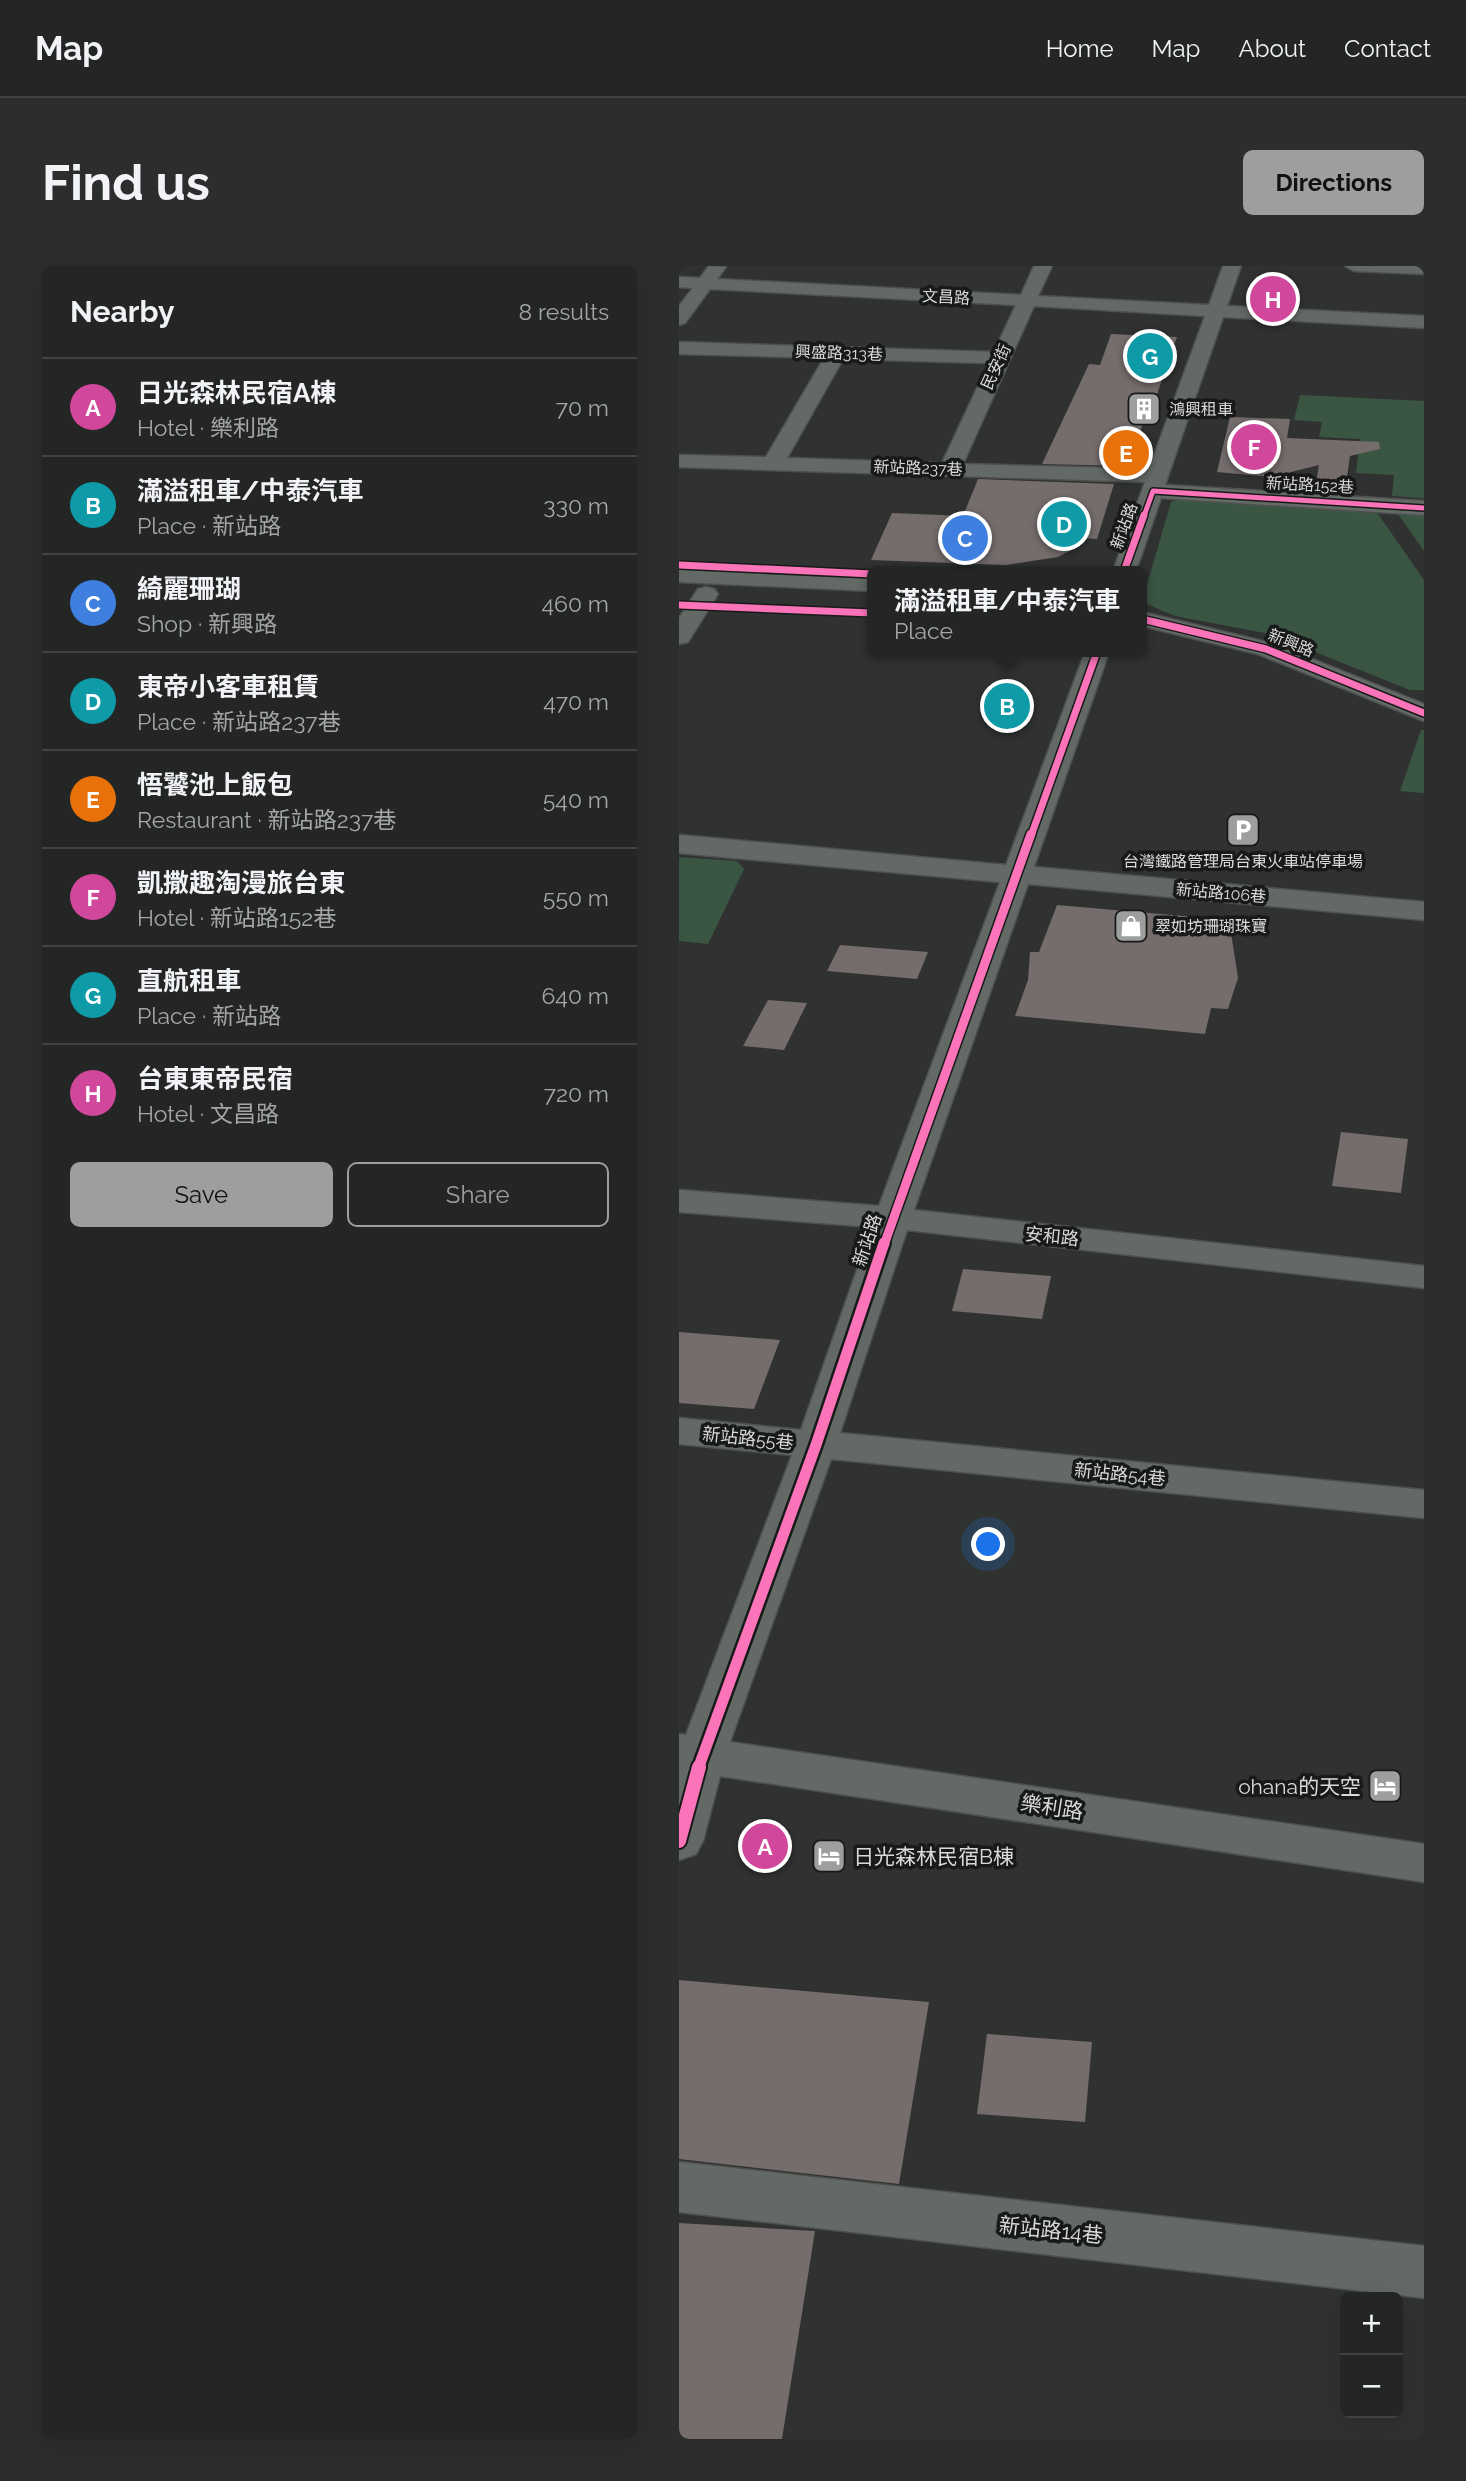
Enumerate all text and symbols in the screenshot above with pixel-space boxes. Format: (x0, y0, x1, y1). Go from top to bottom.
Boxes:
text: Map (35, 29, 103, 68)
text: Home (1046, 34, 1114, 63)
text: Map (1152, 34, 1200, 63)
text: About (1238, 34, 1306, 63)
text: Contact (1344, 34, 1431, 63)
button: Directions (1243, 150, 1424, 215)
text: Find us (42, 154, 210, 211)
pin: H (1250, 273, 1296, 325)
street label: 文昌路 (922, 286, 970, 308)
text: Nearby (70, 294, 174, 329)
text: 8 results (518, 298, 609, 325)
pin: G (1127, 330, 1173, 382)
street label: 民安街 (977, 341, 1015, 393)
street label: 興盛路313巷 (795, 342, 883, 364)
text: 日光森林民宿A棟 (137, 378, 336, 408)
building icon: 鴻興租車 (1125, 390, 1163, 428)
text: A (85, 394, 101, 421)
text: 70 m (556, 394, 609, 421)
place label: 鴻興租車 (1169, 400, 1233, 419)
text: Hotel · 樂利路 (137, 414, 279, 441)
pin: F (1231, 421, 1277, 473)
pin: E (1103, 427, 1149, 479)
street label: 新站路237巷 (873, 457, 963, 479)
street label: 新站路152巷 (1266, 473, 1354, 497)
text: 滿溢租車/中泰汽車 (137, 476, 363, 506)
text: B (85, 492, 101, 519)
text: 330 m (543, 492, 609, 519)
pin: D (1041, 498, 1087, 550)
street label: 新站路 (1107, 500, 1141, 552)
text: Place · 新站路 (137, 512, 281, 539)
pin: C (942, 512, 988, 564)
popup (867, 566, 1147, 657)
text: 綺麗珊瑚 (137, 574, 241, 604)
text: 滿溢租車/中泰汽車 (894, 586, 1120, 616)
text: C (85, 590, 101, 617)
text: 460 m (541, 590, 609, 617)
text: Shop · 新興路 (137, 610, 277, 637)
text: Place (894, 617, 953, 644)
street label: 新興路 (1265, 625, 1317, 661)
text: 東帝小客車租賃 (137, 672, 319, 702)
pin: B (984, 680, 1030, 732)
text: D (85, 688, 101, 715)
text: 470 m (543, 688, 609, 715)
text: Place · 新站路237巷 (137, 708, 341, 735)
text: 悟饕池上飯包 (137, 770, 293, 800)
text: E (86, 786, 100, 813)
text: 540 m (543, 786, 609, 813)
text: Restaurant · 新站路237巷 (137, 806, 396, 833)
parking icon: 台灣鐵路管理局台東火車站停車場 (1224, 811, 1262, 849)
place label: 台灣鐵路管理局台東火車站停車場 (1123, 852, 1363, 871)
text: 凱撒趣淘漫旅台東 (137, 868, 345, 898)
street label: 新站路106巷 (1175, 880, 1267, 906)
text: F (86, 884, 100, 911)
text: 550 m (543, 884, 609, 911)
text: Hotel · 新站路152巷 (137, 904, 336, 931)
shop icon: 翠如坊珊瑚珠寶 (1112, 907, 1150, 945)
place label: 翠如坊珊瑚珠寶 (1155, 917, 1267, 936)
text: 直航租車 (137, 966, 241, 996)
text: G (85, 982, 101, 1009)
text: 640 m (541, 982, 609, 1009)
text: Place · 新站路 (137, 1002, 281, 1029)
text: 台東東帝民宿 (137, 1064, 293, 1094)
text: H (84, 1080, 102, 1107)
text: 720 m (544, 1080, 609, 1107)
text: Hotel · 文昌路 (137, 1100, 279, 1127)
button: Save (70, 1162, 333, 1227)
button: Share (347, 1162, 609, 1227)
street label: 新站路 (848, 1211, 886, 1269)
street label: 安和路 (1024, 1223, 1080, 1249)
street label: 新站路55巷 (701, 1423, 795, 1453)
street label: 新站路54巷 (1073, 1459, 1167, 1489)
your location (971, 1527, 1005, 1561)
hotel icon: ohana的天空 (1366, 1767, 1404, 1805)
place label: ohana的天空 (1238, 1774, 1361, 1799)
street label: 樂利路 (1019, 1790, 1085, 1824)
pin: A (742, 1820, 788, 1872)
hotel icon: 日光森林民宿B棟 (810, 1837, 848, 1875)
place label: 日光森林民宿B棟 (853, 1844, 1014, 1869)
street label: 新站路14巷 (998, 2212, 1104, 2248)
map controls (1340, 2292, 1403, 2418)
button: + (1340, 2292, 1403, 2355)
button: − (1340, 2355, 1403, 2418)

